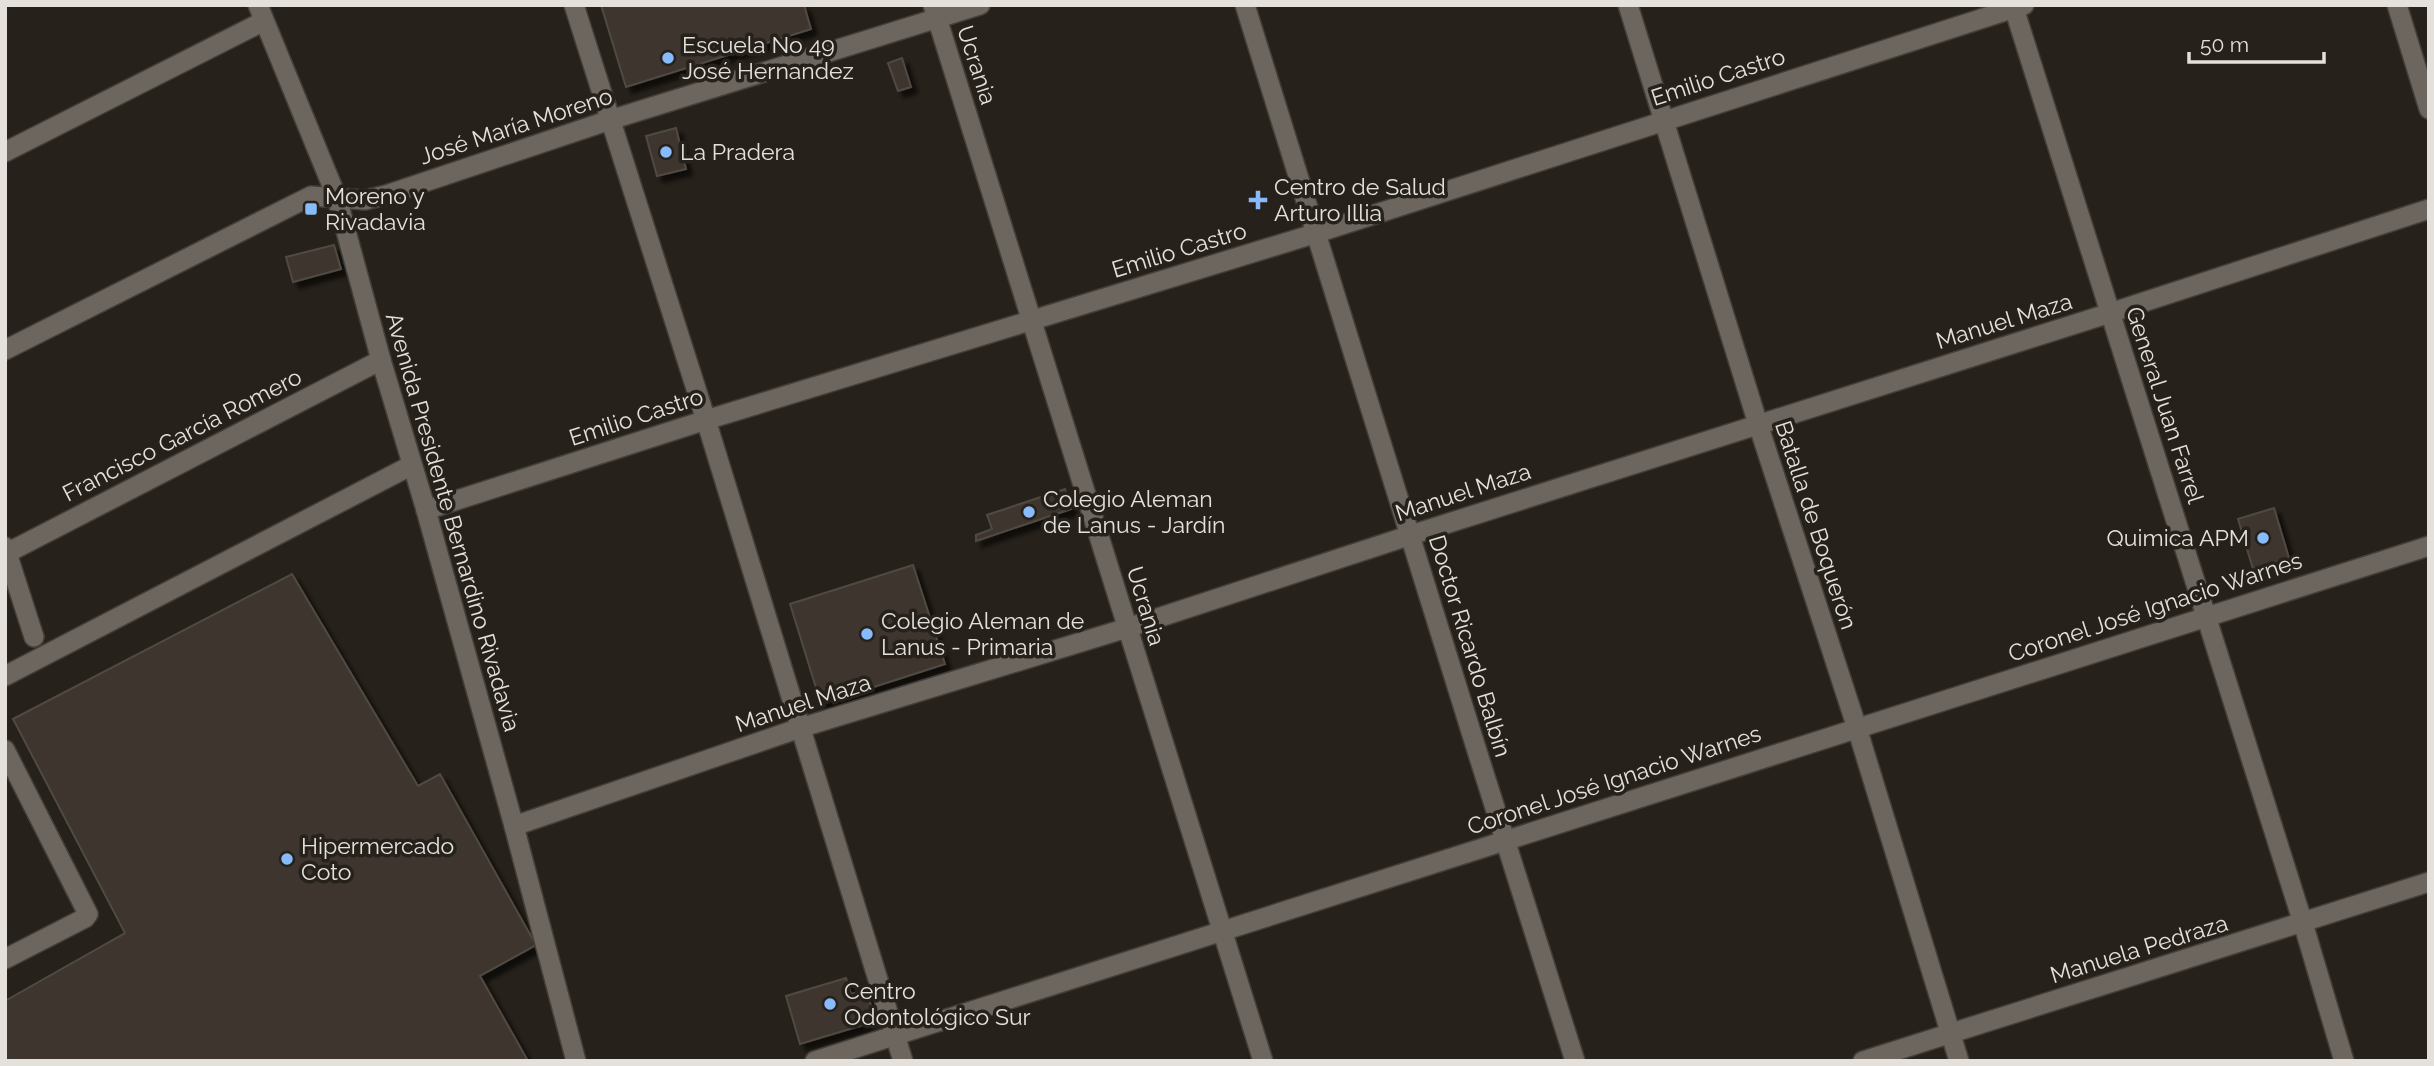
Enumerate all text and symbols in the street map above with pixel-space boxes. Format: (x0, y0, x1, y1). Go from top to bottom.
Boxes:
scale bar (2189, 21, 2324, 65)
street label: Ucrania (952, 22, 1003, 108)
place label: Escuela No 49 José Hernandez (682, 31, 854, 84)
text: 50 m (2200, 32, 2249, 57)
street label: Emilio Castro (1647, 42, 1788, 111)
marker: Escuela No 49 José Hernandez (660, 50, 676, 66)
street label: José María Moreno (416, 82, 616, 169)
place label: La Pradera (680, 138, 795, 165)
marker: La Pradera (658, 144, 674, 160)
place label: Centro de Salud Arturo Illia (1274, 173, 1446, 226)
place label: Moreno y Rivadavia (325, 182, 426, 235)
marker: Centro de Salud Arturo Illia (1248, 190, 1268, 210)
marker: Moreno y Rivadavia (303, 201, 319, 217)
street label: Emilio Castro (1108, 216, 1249, 283)
street label: Manuel Maza (1932, 287, 2075, 354)
street label: General Juan Farrel (2121, 303, 2210, 507)
street label: Avenida Presidente Bernardino Rivadavia (381, 309, 526, 734)
street label: Francisco García Romero (58, 362, 306, 507)
street label: Emilio Castro (565, 382, 706, 451)
street label: Batalla de Boquerón (1770, 417, 1863, 633)
street label: Manuel Maza (1392, 457, 1534, 526)
place label: Colegio Aleman de Lanus - Jardín (1043, 485, 1226, 538)
marker: Colegio Aleman de Lanus - Jardín (1021, 504, 1037, 520)
place label: Quimica APM (2107, 524, 2249, 551)
marker: Quimica APM (2255, 530, 2271, 546)
street label: Doctor Ricardo Balbín (1424, 532, 1517, 760)
street label: Coronel José Ignacio Warnes (2005, 546, 2305, 667)
street label: Ucrania (1122, 563, 1171, 649)
place label: Colegio Aleman de Lanus - Primaria (881, 607, 1084, 660)
marker: Colegio Aleman de Lanus - Primaria (859, 626, 875, 642)
street label: Manuel Maza (732, 668, 874, 737)
street label: Coronel José Ignacio Warnes (1464, 719, 1764, 840)
place label: Hipermercado Coto (301, 832, 454, 885)
marker: Hipermercado Coto (279, 851, 295, 867)
street label: Manuela Pedraza (2047, 909, 2231, 988)
place label: Centro Odontológico Sur (844, 977, 1031, 1030)
marker: Centro Odontológico Sur (822, 996, 838, 1012)

